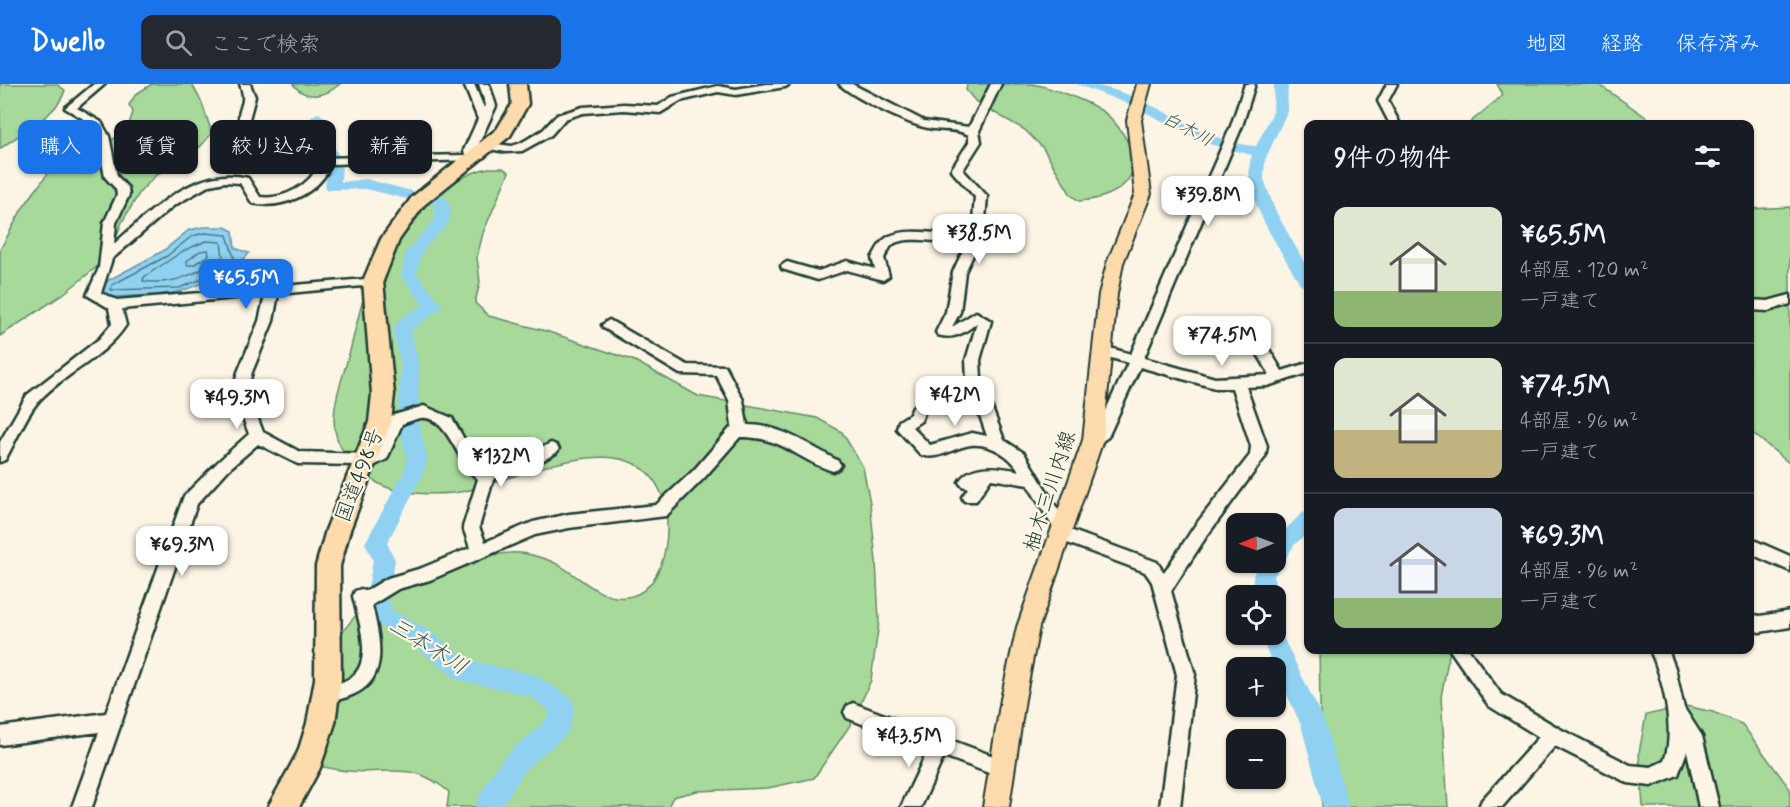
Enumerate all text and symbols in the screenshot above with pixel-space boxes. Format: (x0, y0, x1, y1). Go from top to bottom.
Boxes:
search box (141, 15, 561, 69)
text: Dwello (30, 24, 105, 61)
icon: search (162, 26, 195, 59)
text: 地図 (1526, 30, 1568, 58)
text: 経路 (1601, 30, 1643, 58)
text: 保存済み (1676, 30, 1760, 58)
text: ここで検索 (210, 31, 320, 59)
water label: 白木川 (1158, 107, 1217, 153)
chip: 購入 (18, 120, 102, 174)
chip: 賃貸 (114, 120, 198, 174)
chip: 絞り込み (210, 120, 336, 174)
chip: 新着 (348, 120, 432, 174)
icon: filters (1691, 140, 1724, 173)
text: 9件の物件 (1334, 142, 1451, 176)
pin: ¥39.8M (1159, 176, 1257, 227)
text: ¥39.8M (1175, 182, 1241, 209)
pin: ¥38.5M (930, 214, 1028, 265)
text: ¥65.5M (1520, 219, 1606, 253)
text: ¥38.5M (946, 220, 1012, 247)
icon: home (1382, 231, 1454, 303)
text: 4部屋 · 120 m² (1520, 257, 1649, 284)
pin: ¥65.5M (197, 259, 295, 310)
text: ¥65.5M (213, 265, 279, 292)
text: 一戸建て (1520, 288, 1600, 315)
pin: ¥74.5M (1173, 316, 1271, 367)
text: ¥74.5M (1187, 322, 1257, 349)
text: ¥74.5M (1520, 370, 1610, 404)
pin: ¥42M (919, 376, 991, 427)
pin: ¥49.3M (188, 379, 286, 430)
text: ¥42M (929, 382, 981, 409)
icon: home (1382, 382, 1454, 454)
text: ¥49.3M (204, 385, 270, 412)
text: 4部屋 · 96 m² (1520, 408, 1638, 435)
street label: 国道498号 (329, 424, 391, 527)
street label: 柚木三川内線 (1017, 427, 1083, 556)
pin: ¥132M (459, 437, 543, 488)
text: 一戸建て (1520, 439, 1600, 466)
text: ¥132M (472, 443, 530, 470)
north arrow (1226, 513, 1286, 573)
map controls (1226, 513, 1286, 789)
text: ¥69.3M (1520, 520, 1604, 554)
pin: ¥69.3M (133, 526, 231, 577)
text: ¥69.3M (150, 532, 214, 559)
icon: home (1382, 532, 1454, 604)
text: 4部屋 · 96 m² (1520, 558, 1638, 585)
button: locate (1226, 585, 1286, 645)
text: 一戸建て (1520, 589, 1600, 616)
water label: 三本木川 (383, 612, 473, 682)
button: + (1226, 657, 1286, 717)
pin: ¥43.5M (860, 717, 958, 768)
text: ¥43.5M (876, 723, 942, 750)
button: − (1226, 729, 1286, 789)

